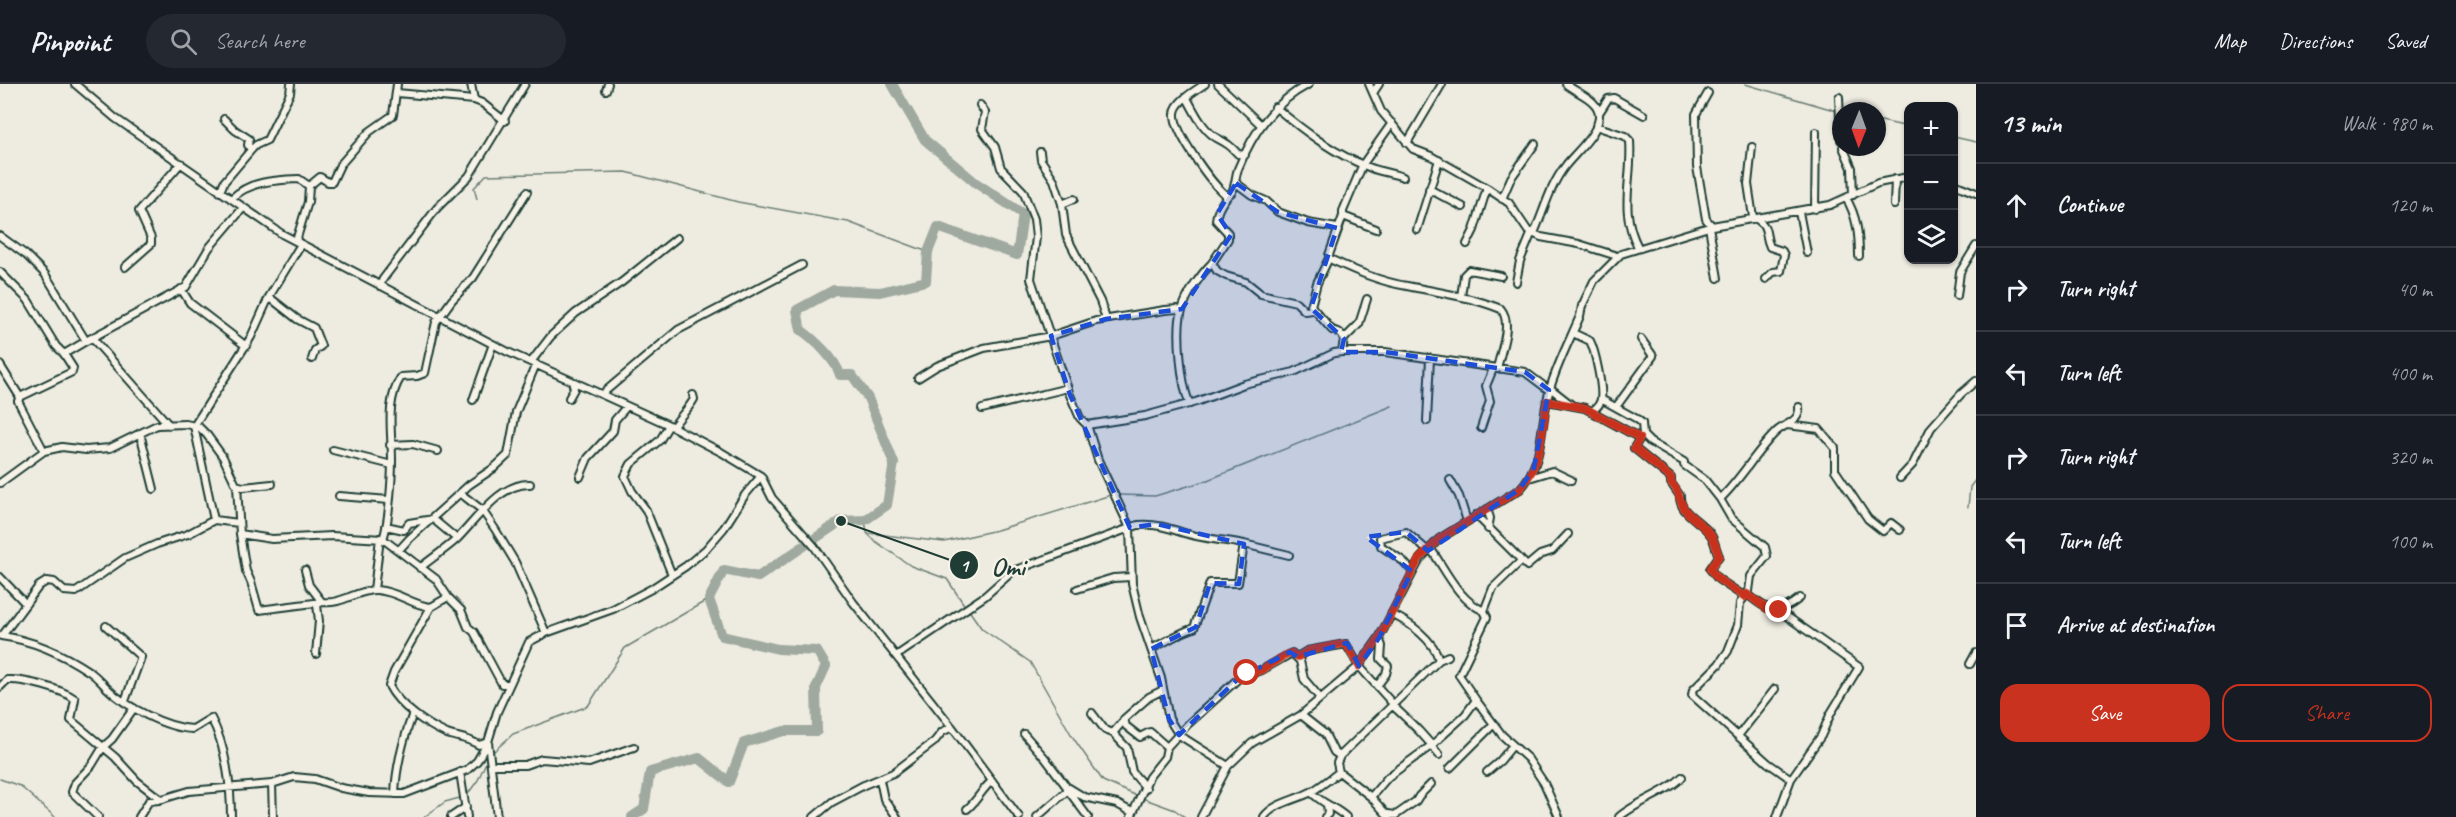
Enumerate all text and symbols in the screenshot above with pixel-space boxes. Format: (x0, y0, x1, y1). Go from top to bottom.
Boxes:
search box (146, 14, 566, 68)
text: Pinpoint (30, 24, 110, 59)
icon: search (167, 25, 200, 58)
text: Search here (215, 27, 305, 55)
text: Map (2214, 28, 2246, 54)
text: Directions (2279, 28, 2352, 54)
text: Saved (2385, 28, 2426, 54)
north arrow (1832, 102, 1886, 156)
map controls (1904, 102, 1958, 264)
button: + (1904, 102, 1958, 156)
text: 13 min (2000, 107, 2062, 140)
text: Walk · 980 m (2342, 111, 2432, 136)
button: − (1904, 156, 1958, 210)
icon: ahead (2000, 189, 2033, 222)
text: Continue (2057, 191, 2123, 219)
text: 120 m (2389, 193, 2432, 218)
button: layers (1904, 210, 1958, 264)
icon: right (2000, 273, 2033, 306)
text: Turn right (2057, 275, 2134, 303)
text: 40 m (2398, 277, 2432, 302)
icon: left (2000, 357, 2033, 390)
text: Turn left (2057, 359, 2121, 387)
text: 400 m (2389, 361, 2432, 386)
icon: right (2000, 441, 2033, 474)
text: Turn right (2057, 443, 2134, 471)
text: 320 m (2389, 445, 2432, 470)
icon: left (2000, 525, 2033, 558)
text: Turn left (2057, 527, 2121, 555)
text: 100 m (2389, 529, 2432, 554)
callout: Omi (949, 543, 1037, 587)
text: Omi (991, 550, 1029, 583)
text: 1 (960, 555, 970, 577)
route end (1765, 596, 1791, 622)
icon: arrive (2000, 609, 2033, 642)
text: Arrive at destination (2057, 611, 2214, 639)
route start (1233, 659, 1259, 685)
button: Save (2000, 684, 2210, 742)
button: Share (2222, 684, 2432, 742)

